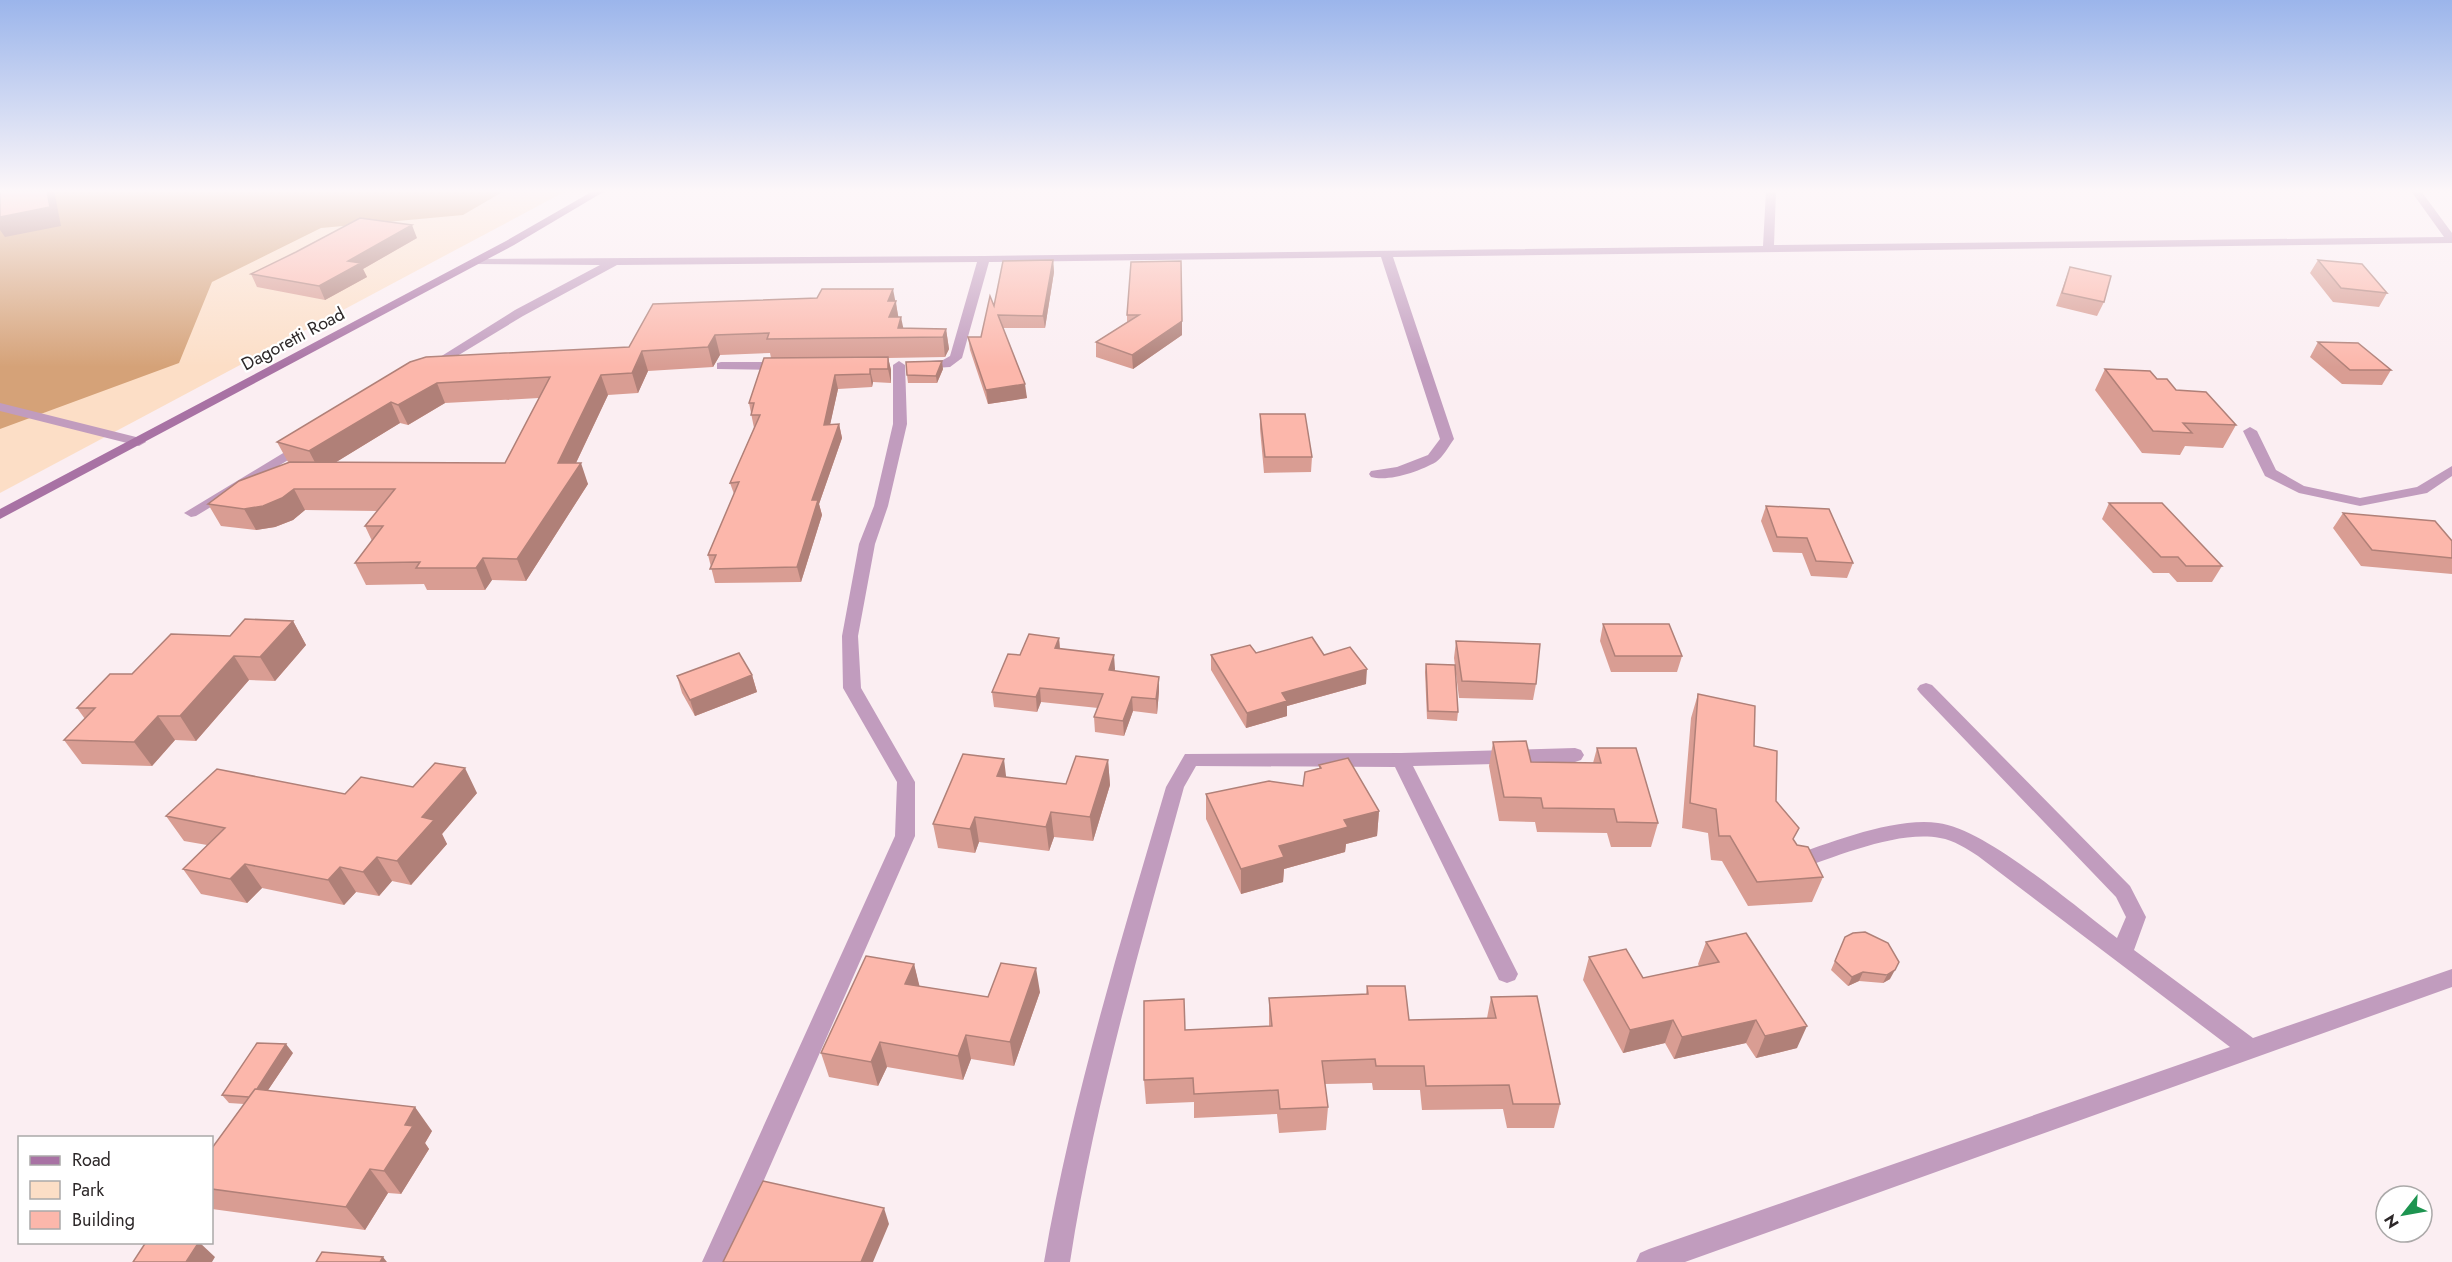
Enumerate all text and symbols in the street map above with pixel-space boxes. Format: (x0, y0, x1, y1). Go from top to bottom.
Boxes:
street label: Dagoretti Road (237, 301, 349, 377)
legend (18, 1136, 213, 1244)
text: Road (72, 1147, 111, 1173)
text: Park (72, 1177, 104, 1203)
north arrow (2374, 1184, 2434, 1244)
text: Building (72, 1207, 135, 1233)
text: N (2378, 1210, 2405, 1233)

